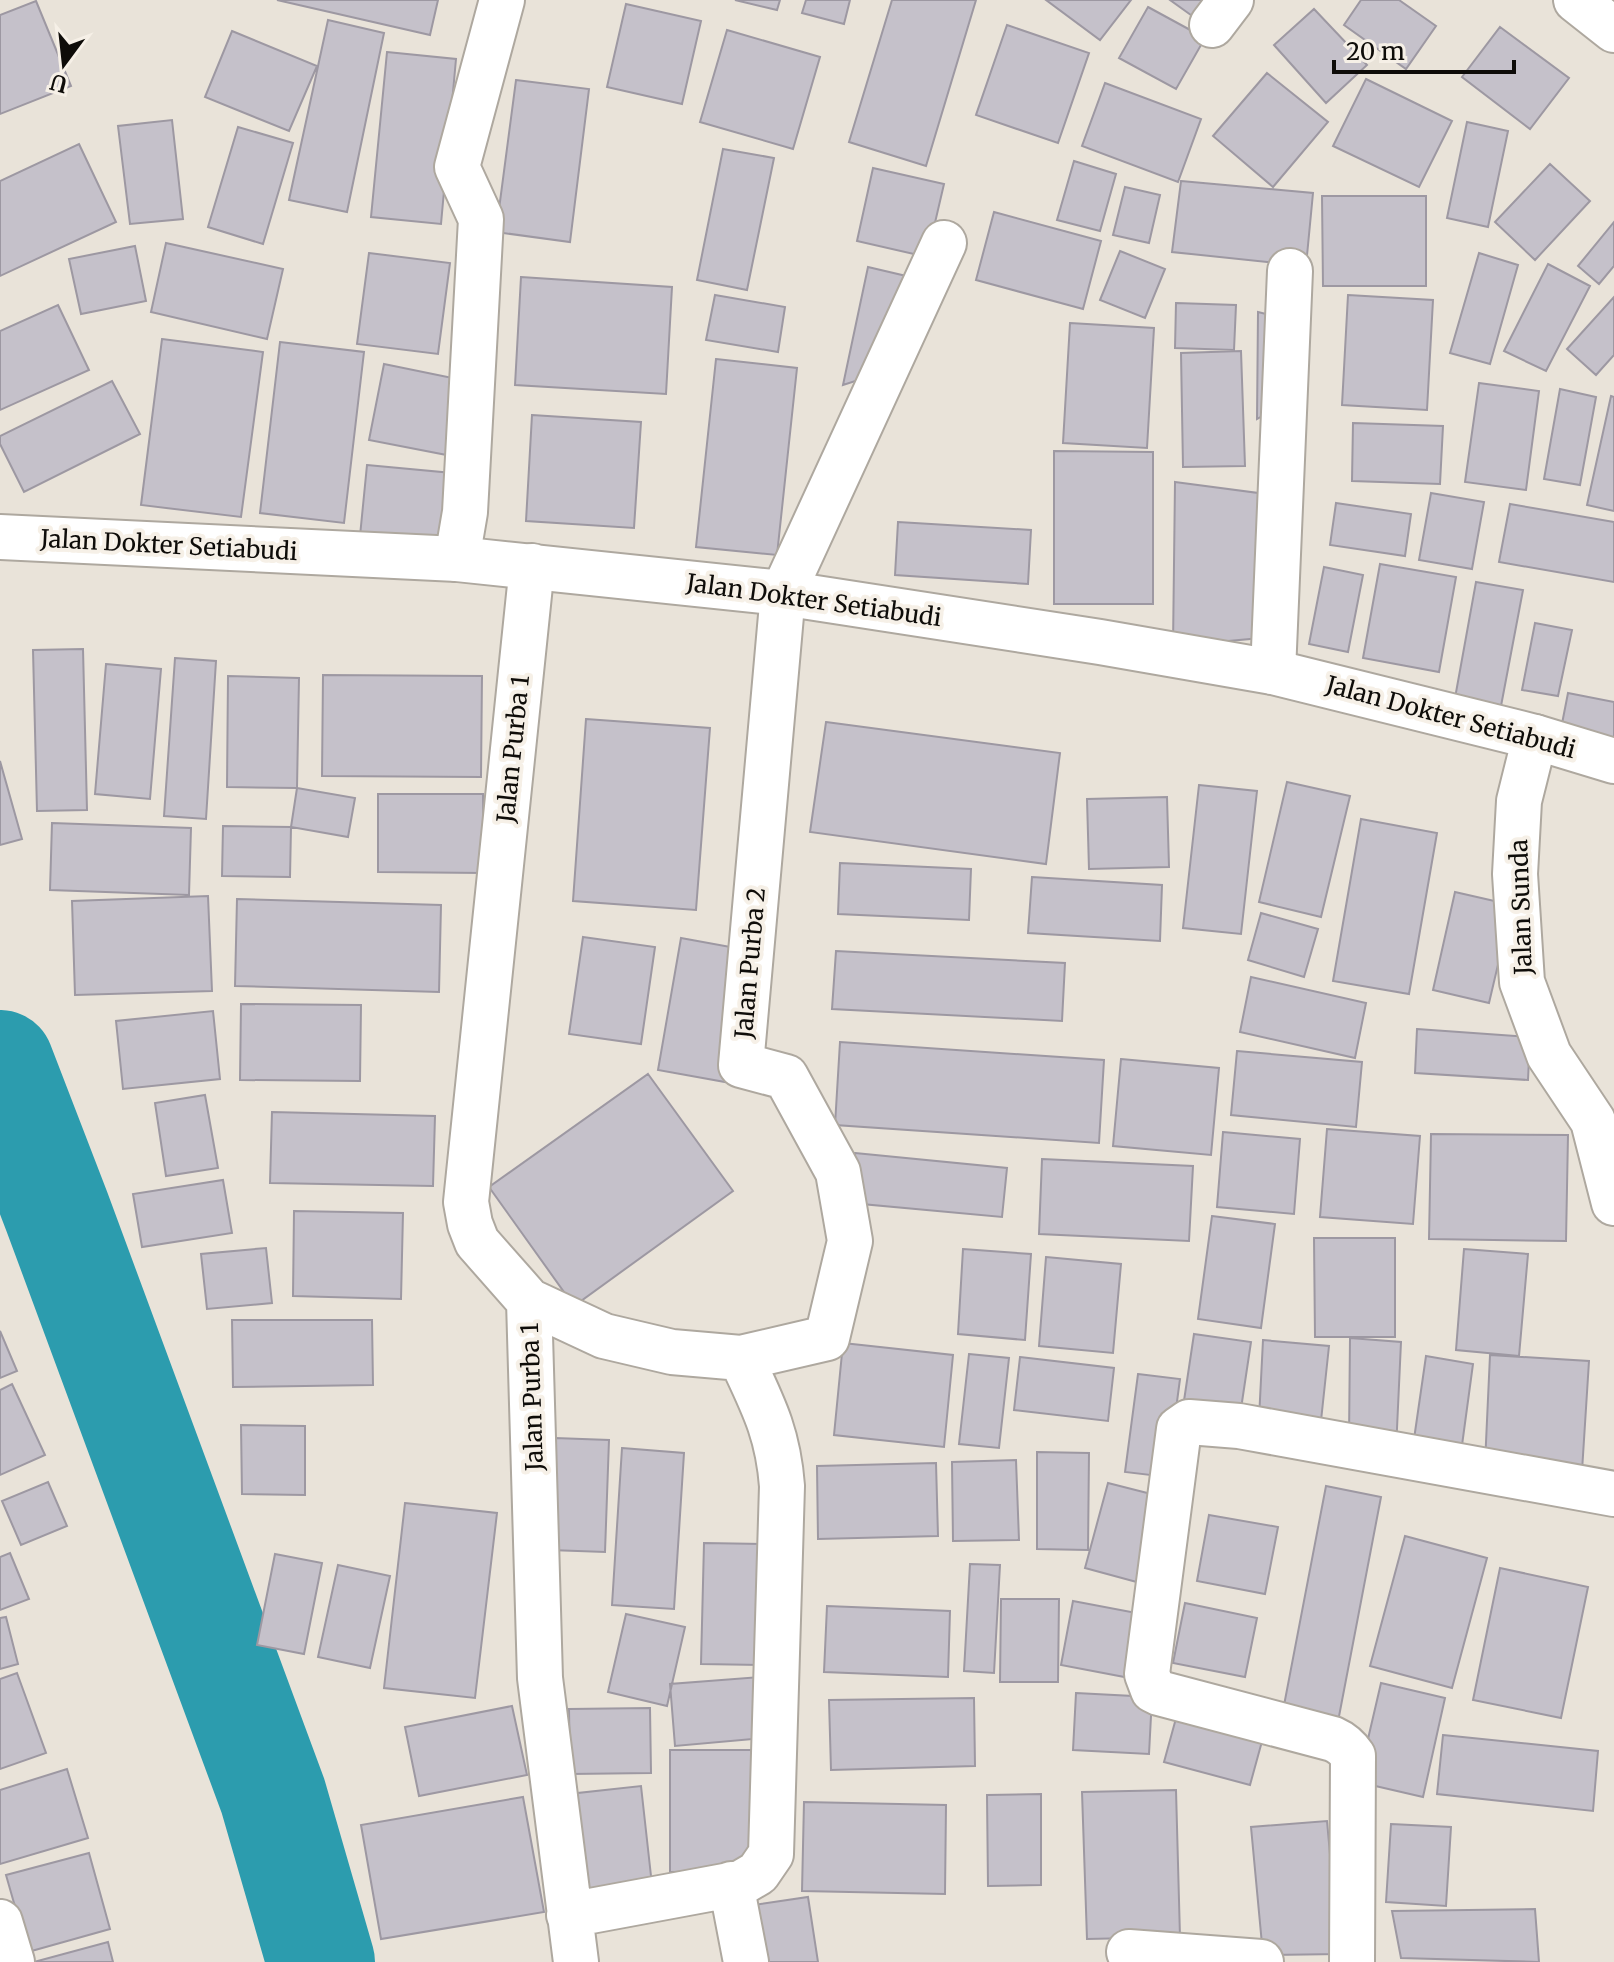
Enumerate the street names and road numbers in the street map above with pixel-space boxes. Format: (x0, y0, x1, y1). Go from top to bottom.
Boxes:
street label: Jalan Dokter Setiabudi (39, 523, 299, 567)
street label: Jalan Dokter Setiabudi (683, 567, 944, 633)
street label: Jalan Dokter Setiabudi (1322, 668, 1580, 765)
street label: Jalan Purba 1 (490, 674, 536, 825)
street label: Jalan Sunda (1503, 839, 1539, 976)
street label: Jalan Purba 2 (728, 886, 772, 1041)
street label: Jalan Purba 1 (514, 1322, 550, 1473)

